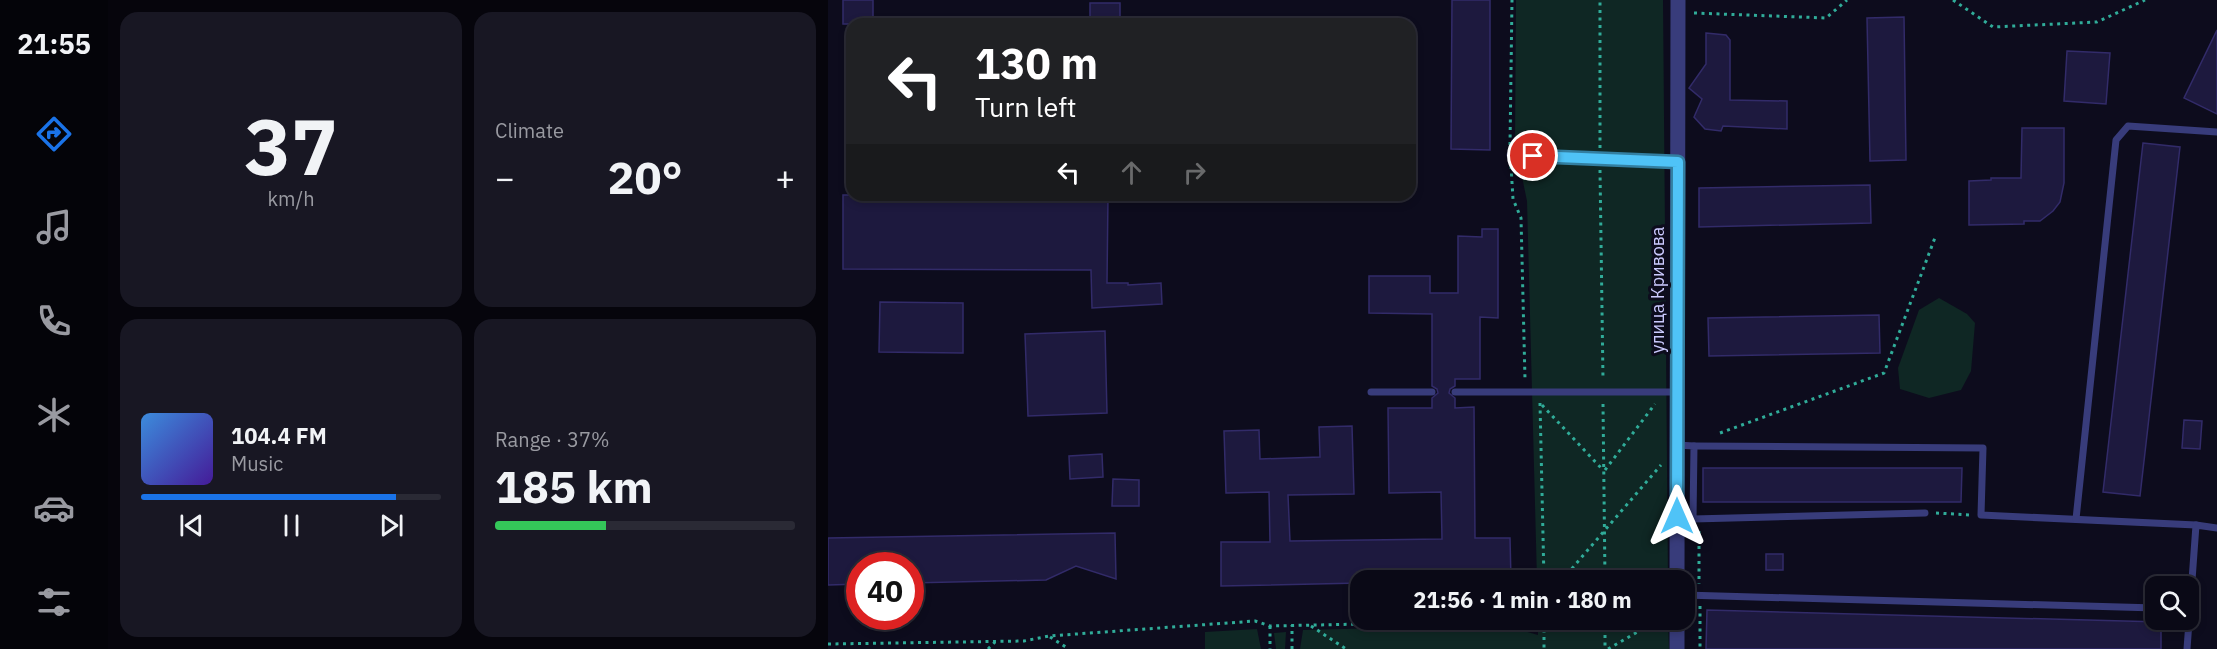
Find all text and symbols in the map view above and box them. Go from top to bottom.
text: 21:55 [17,26,91,61]
text: 130 m [975,36,1098,91]
icon: left [876,42,954,120]
text: Turn left [975,89,1076,124]
text: 37 [244,95,338,196]
icon: directions [33,113,75,155]
text: Climate [495,117,564,144]
pin [1507,130,1558,181]
icon: arrive [1516,139,1549,172]
text: 20° [607,148,683,206]
text: − [495,156,515,199]
text: + [775,156,795,199]
icon: left [1052,156,1085,189]
icon: ahead [1115,156,1148,189]
icon: right [1178,156,1211,189]
text: km/h [267,185,315,212]
icon: music [33,206,75,248]
street label: улица Кривова [1646,226,1669,353]
icon: phone [33,300,75,342]
icon: climate [33,394,75,436]
text: 104.4 FM [231,421,327,450]
text: Range · 37% [495,426,610,453]
text: Music [231,450,283,477]
text: 185 km [495,457,653,515]
position arrow [1645,484,1709,548]
icon: car [33,487,75,529]
icon: previous [175,509,208,542]
icon: pause [275,509,308,542]
icon: next [375,509,408,542]
speed limit sign: 40 [846,552,924,630]
map controls [2145,576,2199,630]
button: search [2145,576,2199,630]
icon: filters [33,581,75,623]
text: 21:56 · 1 min · 180 m [1413,585,1632,614]

